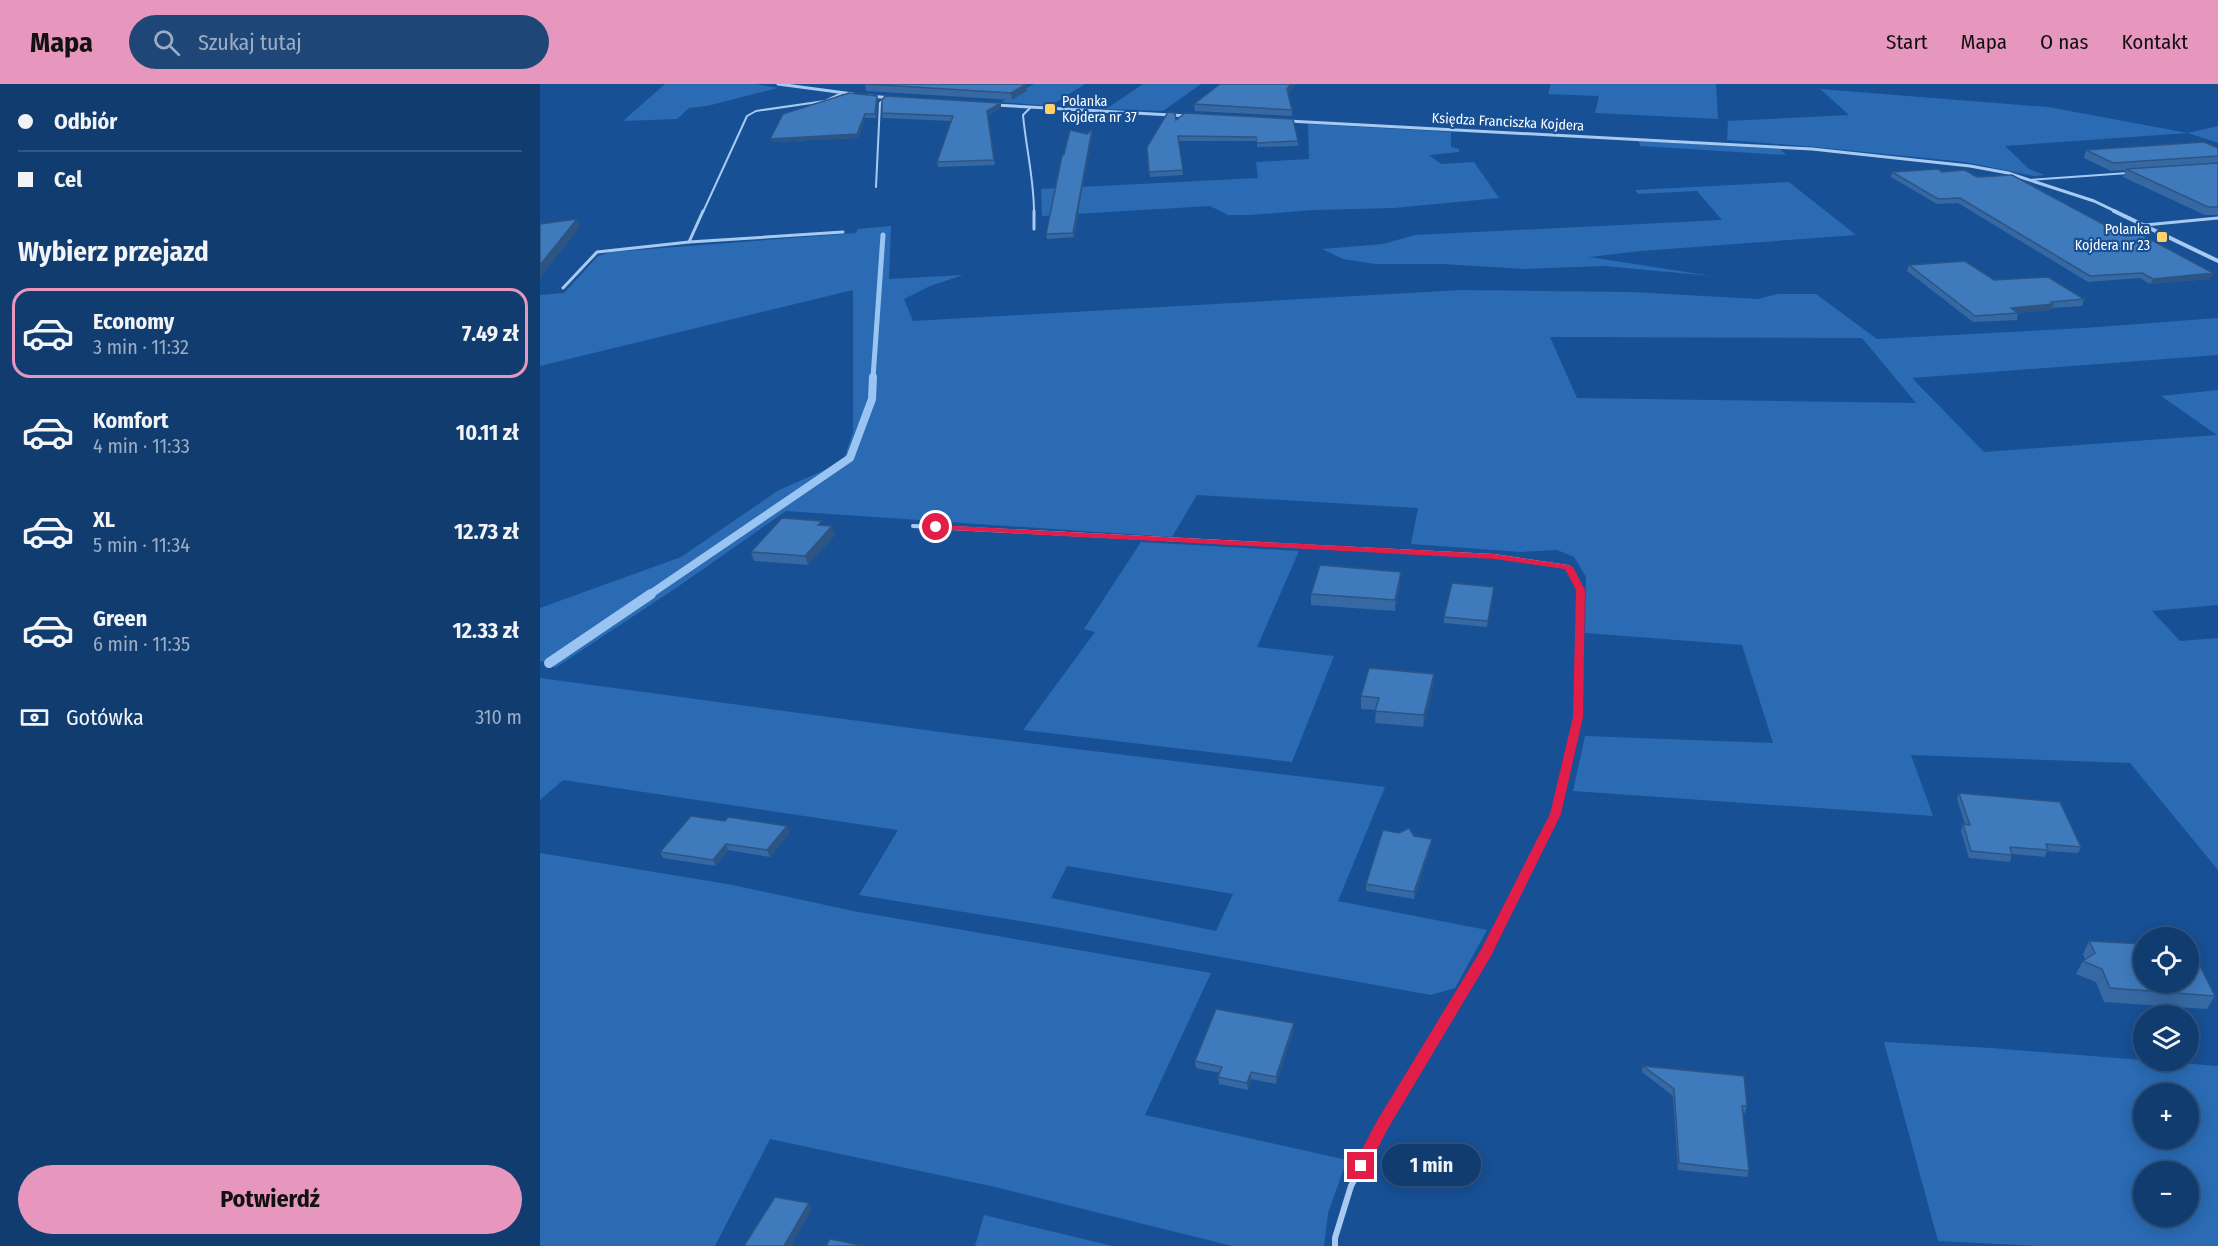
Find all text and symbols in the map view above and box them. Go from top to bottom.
search box [129,15,549,69]
text: Mapa [30,26,93,59]
icon: search [150,26,183,59]
text: Szukaj tutaj [198,29,302,56]
text: Start [1886,29,1928,55]
text: Mapa [1961,29,2007,55]
text: O nas [2040,29,2088,55]
text: Kontakt [2121,29,2188,55]
place label: Polanka Kojdera nr 37 [1062,93,1137,126]
marker: Polanka Kojdera nr 37 [1043,102,1057,116]
text: Odbiór [54,108,117,135]
street label: Księdza Franciszka Kojdera [1431,110,1585,134]
text: Cel [54,166,82,193]
place label: Polanka Kojdera nr 23 [2075,221,2150,254]
marker: Polanka Kojdera nr 23 [2155,230,2169,244]
text: Wybierz przejazd [18,236,209,268]
icon: car [21,306,75,360]
text: Economy [93,308,174,335]
text: 7.49 zł [462,320,519,347]
text: 3 min · 11:32 [93,335,189,359]
icon: car [21,405,75,459]
text: Komfort [93,407,168,434]
text: 10.11 zł [456,419,519,446]
text: 4 min · 11:33 [93,434,190,458]
icon: car [21,504,75,558]
text: XL [93,506,115,533]
route start [922,513,949,540]
text: 12.73 zł [454,518,519,545]
text: 5 min · 11:34 [93,533,190,557]
icon: car [21,603,75,657]
text: Green [93,605,147,632]
text: 12.33 zł [453,617,519,644]
text: 6 min · 11:35 [93,632,190,656]
icon: cash [18,701,51,734]
text: Gotówka [66,704,144,731]
text: 310 m [475,705,522,729]
map controls [2133,927,2199,1227]
button: locate [2133,927,2199,993]
button: layers [2133,1005,2199,1071]
button: + [2133,1083,2199,1149]
callout: 1 min [1382,1145,1481,1187]
route end [1347,1152,1374,1179]
text: 1 min [1410,1153,1453,1177]
button: − [2133,1161,2199,1227]
button: Potwierdź [18,1165,522,1234]

